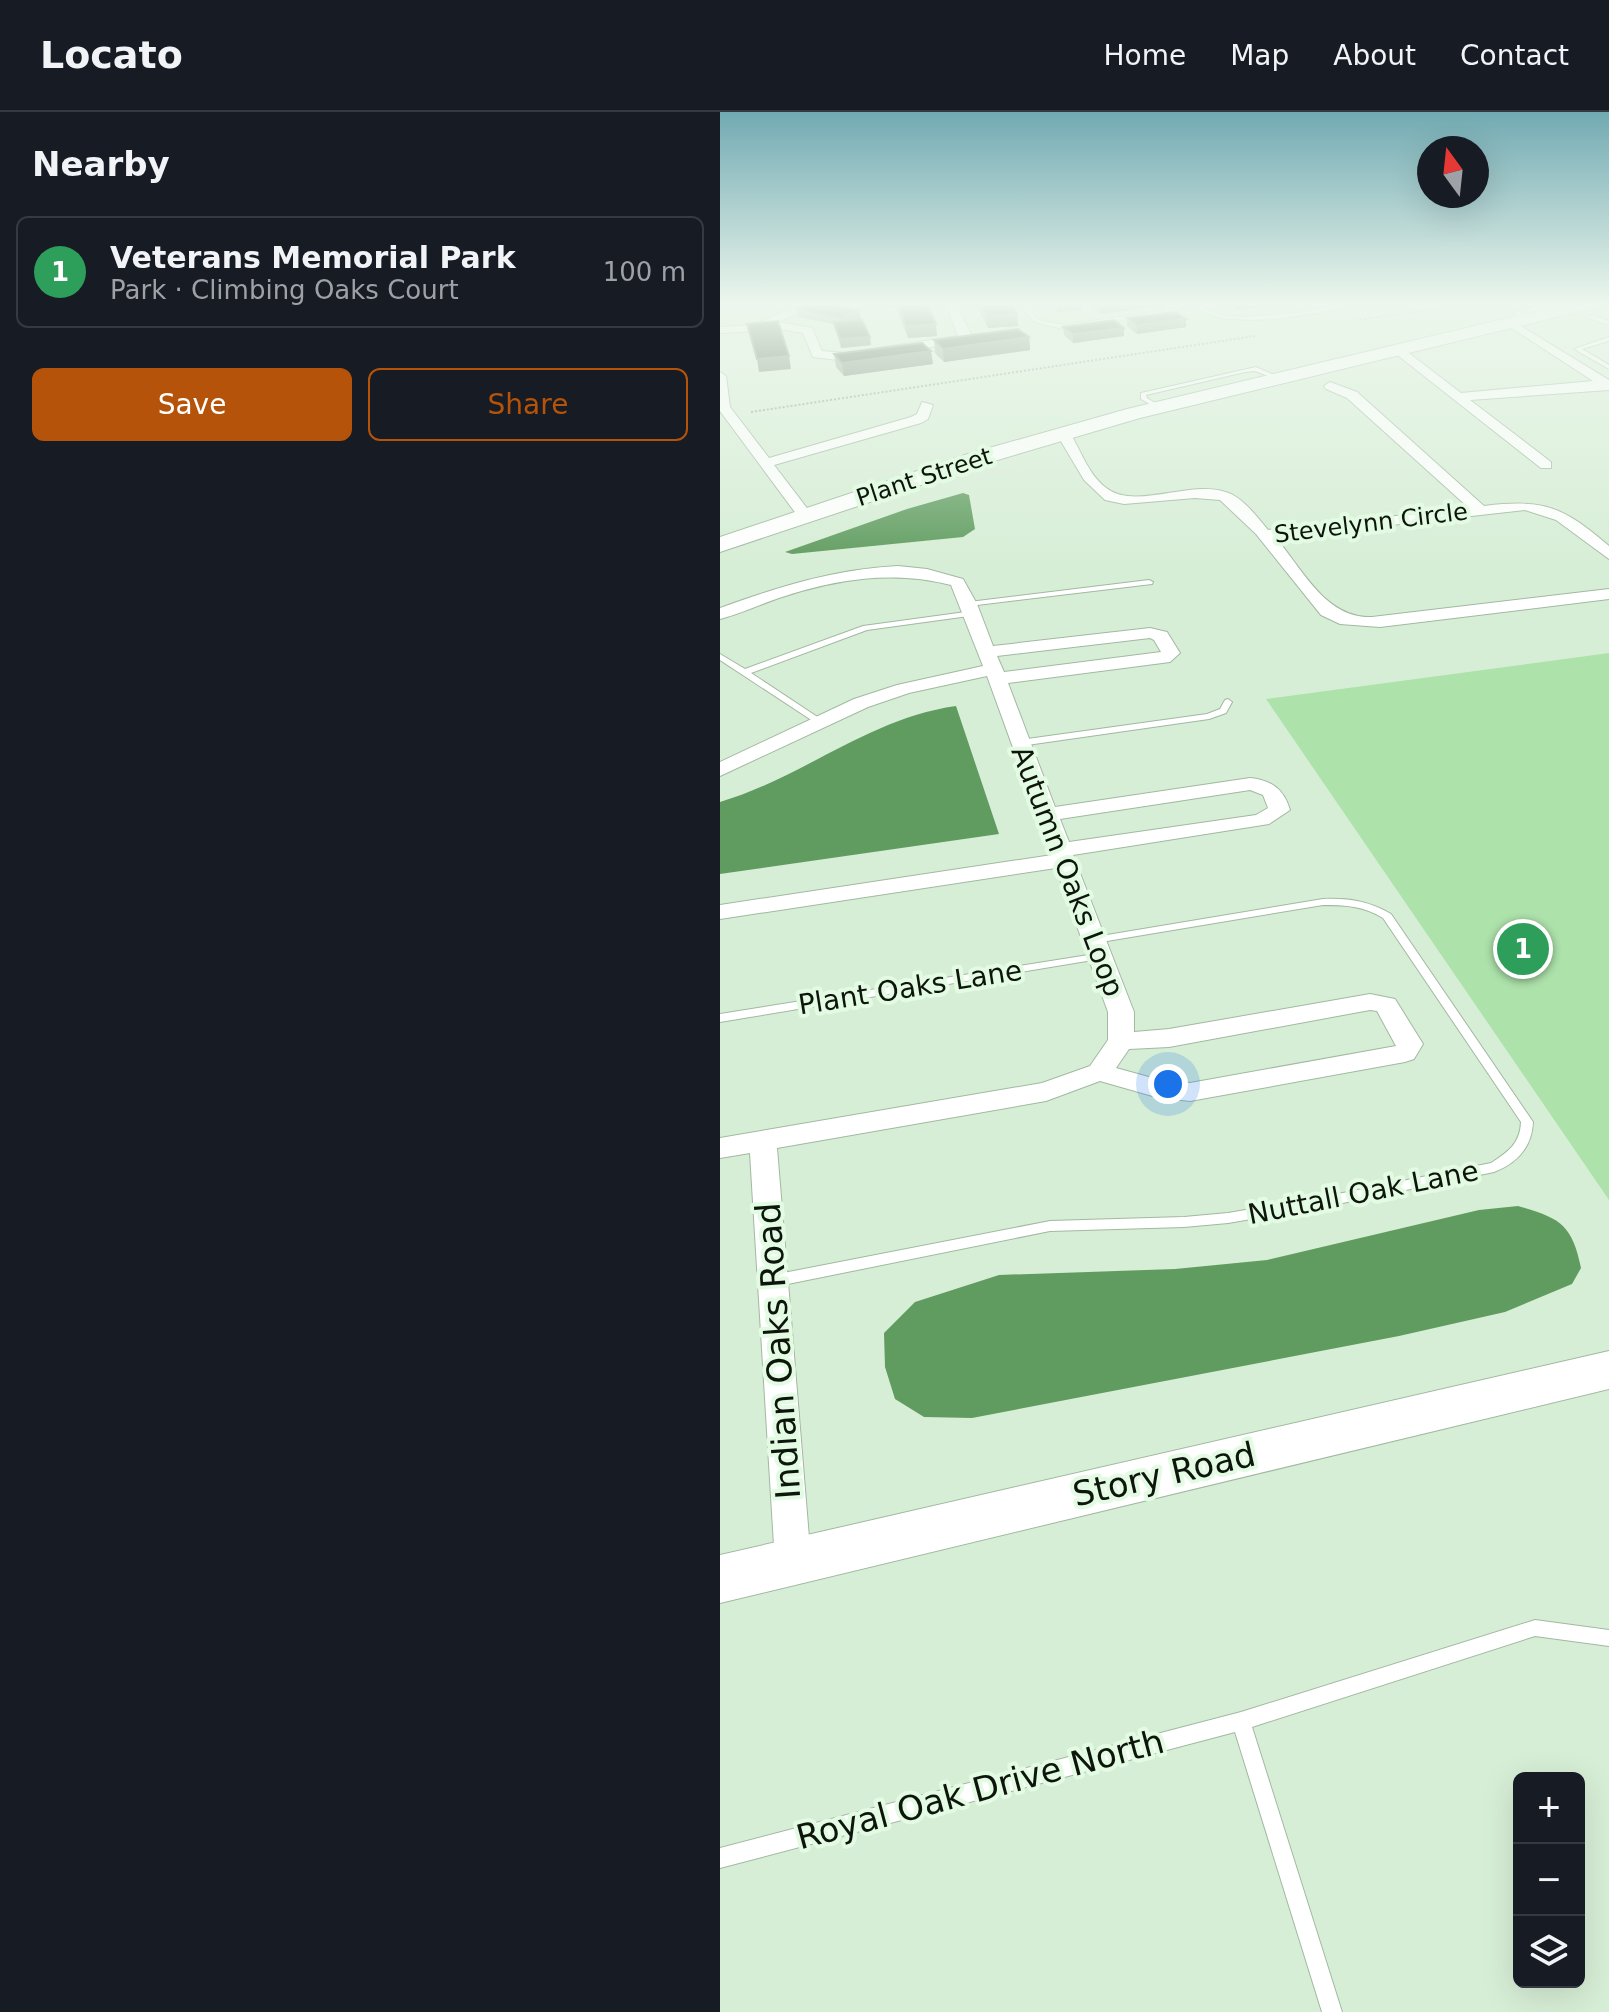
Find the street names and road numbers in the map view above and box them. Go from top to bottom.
street label: Plant Street [853,442,995,512]
street label: Stevelynn Circle [1273,497,1469,549]
street label: Autumn Oaks Loop [1005,741,1131,1001]
street label: Plant Oaks Lane [796,954,1024,1021]
street label: Nuttall Oak Lane [1245,1154,1481,1231]
street label: Indian Oaks Road [748,1202,808,1500]
street label: Story Road [1069,1434,1259,1514]
street label: Royal Oak Drive North [792,1721,1168,1857]

